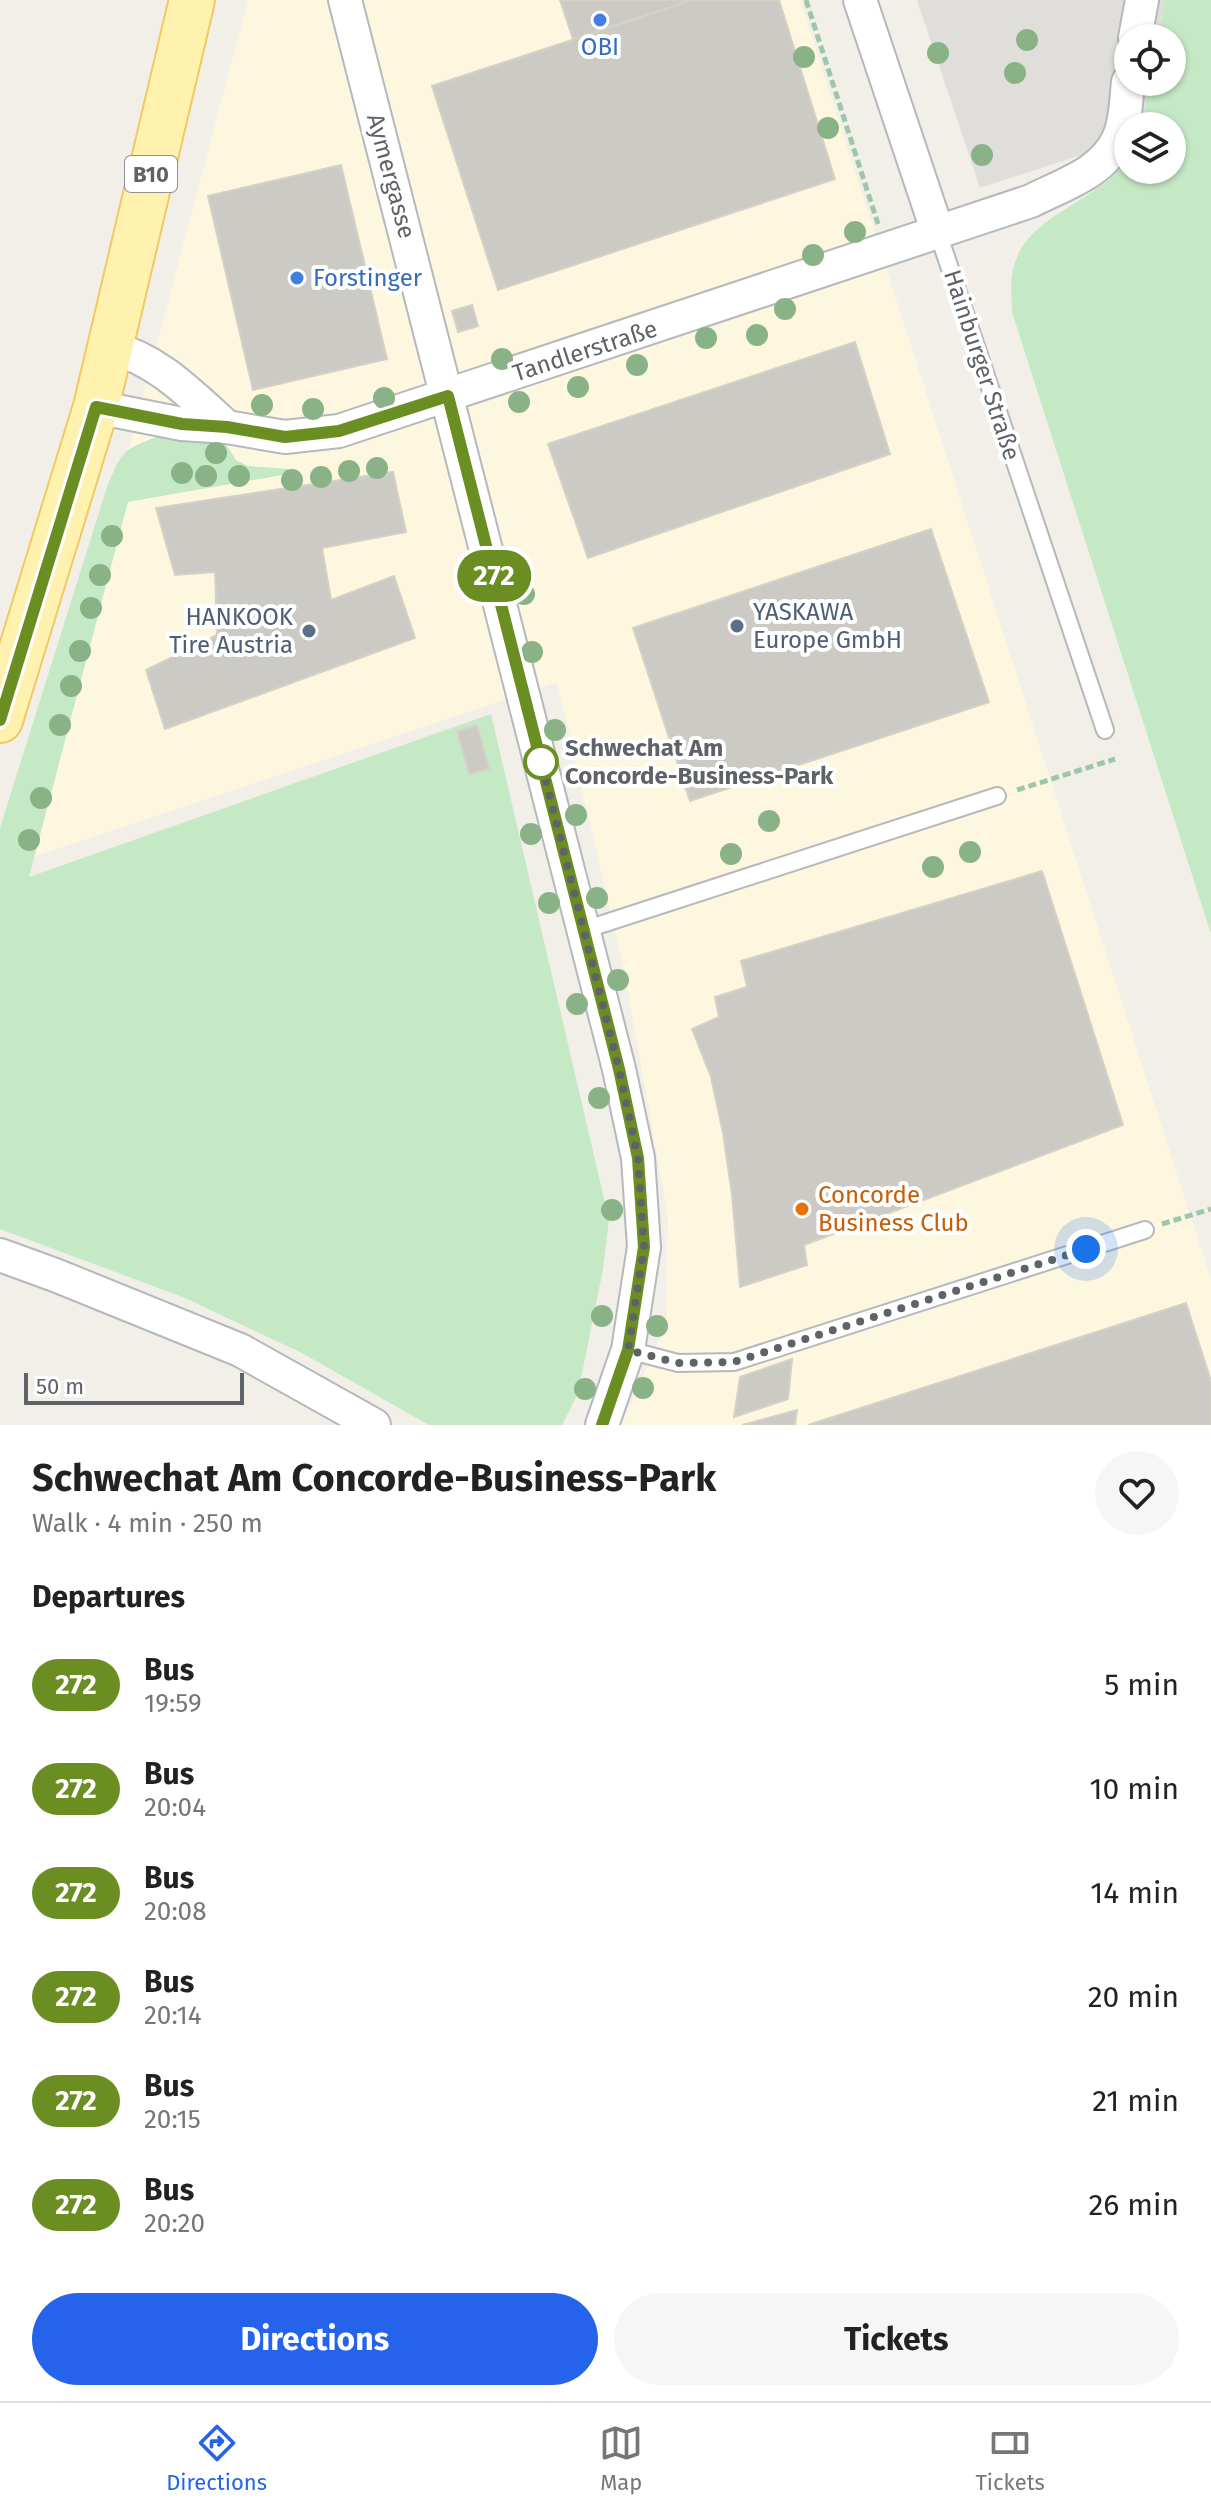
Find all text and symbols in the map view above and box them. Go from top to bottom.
marker: OBI [591,11,609,29]
map controls [1114,24,1186,184]
button: locate [1114,24,1186,96]
place label: OBI [581,33,619,61]
street label: Aymergasse [361,110,421,242]
button: layers [1114,112,1186,184]
road number: B10 [125,156,177,192]
place label: Forstinger [313,264,423,292]
street label: Hainburger Straße [938,266,1026,464]
marker: Forstinger [288,269,306,287]
street label: Tandlerstraße [509,314,661,388]
line badge: 272 [448,550,540,602]
text: 272 [473,559,515,592]
place label: YASKAWA Europe GmbH [753,598,902,654]
place label: HANKOOK Tire Austria [169,603,294,659]
marker: YASKAWA Europe GmbH [728,617,746,635]
marker: HANKOOK Tire Austria [300,622,318,640]
place label: Schwechat Am Concorde-Business-Park [565,734,834,790]
marker: Schwechat Am Concorde-Business-Park [524,745,558,779]
place label: Concorde Business Club [818,1181,969,1237]
marker: Concorde Business Club [793,1200,811,1218]
your location [1066,1229,1106,1269]
scale bar [24,1369,244,1405]
text: 50 m [36,1373,84,1400]
button: heart [1095,1451,1179,1535]
text: Schwechat Am Concorde-Business-Park [32,1455,716,1501]
text: Walk · 4 min · 250 m [32,1508,263,1539]
text: Departures [32,1579,185,1615]
text: Bus [144,1652,194,1688]
text: 5 min [1104,1667,1179,1703]
text: 272 [55,1668,97,1701]
text: 19:59 [144,1688,202,1719]
text: Bus [144,1756,194,1792]
text: 10 min [1090,1771,1179,1807]
text: 272 [55,1772,97,1805]
text: 20:04 [144,1792,206,1823]
text: Bus [144,1860,194,1896]
text: 14 min [1090,1875,1179,1911]
text: 272 [55,1876,97,1909]
text: 20:08 [144,1896,206,1927]
text: Bus [144,1964,194,2000]
text: 20 min [1088,1979,1179,2015]
text: 272 [55,1980,97,2013]
text: 20:14 [144,2000,202,2031]
text: Bus [144,2068,194,2104]
text: 21 min [1092,2083,1179,2119]
text: 272 [55,2084,97,2117]
text: 20:15 [144,2104,201,2135]
text: Bus [144,2172,194,2208]
text: 26 min [1088,2187,1179,2223]
text: 272 [55,2188,97,2221]
text: 20:20 [144,2208,205,2239]
button: Directions [32,2293,598,2385]
button: Tickets [614,2293,1179,2385]
tab: Directions [166,2421,267,2496]
tab: Map [599,2421,643,2496]
tab: Tickets [976,2421,1045,2496]

